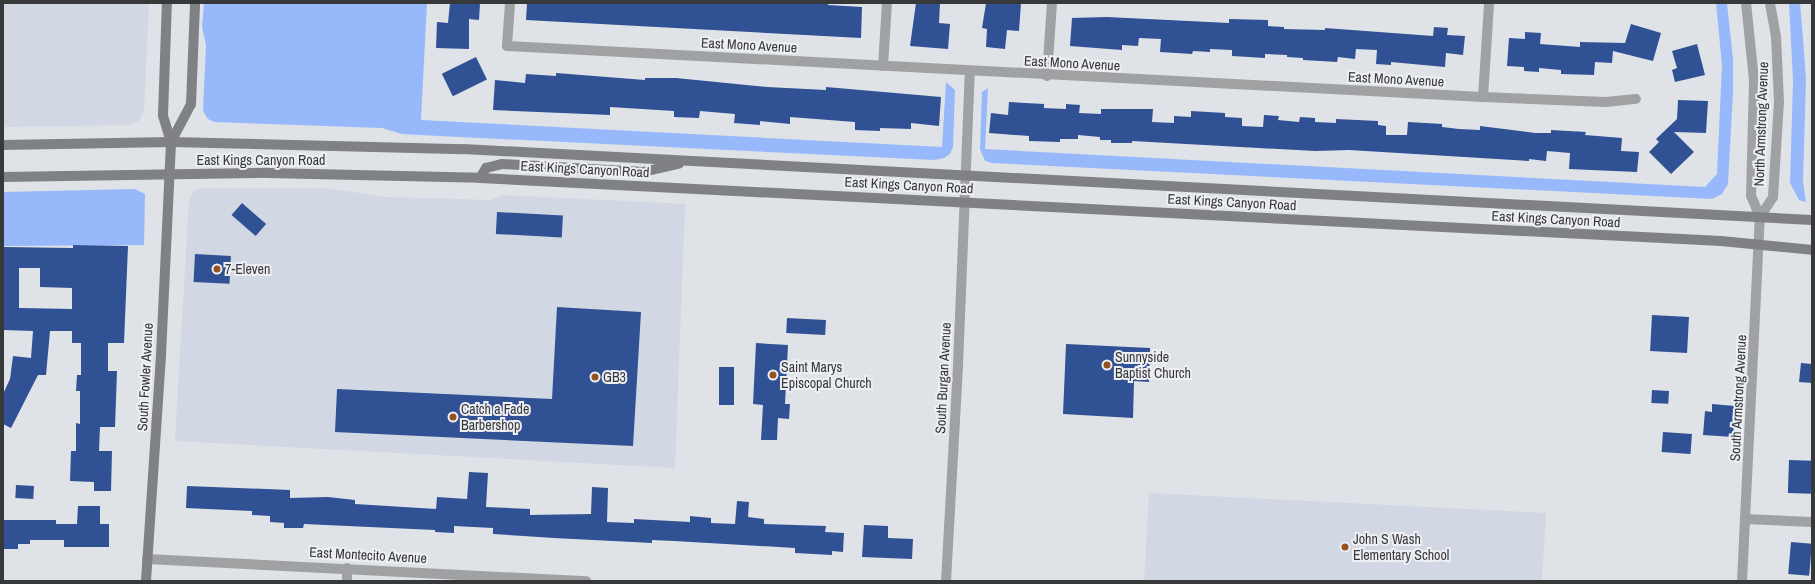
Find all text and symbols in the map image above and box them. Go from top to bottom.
street label: East Mono Avenue [700,34,798,56]
street label: East Mono Avenue [1023,52,1121,74]
street label: North Armstrong Avenue [1750,61,1772,187]
street label: East Mono Avenue [1347,68,1445,90]
street label: East Kings Canyon Road [197,152,325,168]
street label: East Kings Canyon Road [520,157,650,181]
street label: East Kings Canyon Road [844,173,974,197]
street label: East Kings Canyon Road [1167,190,1297,214]
street label: East Kings Canyon Road [1491,207,1621,231]
place label: 7-Eleven [225,261,270,277]
marker: 7-Eleven [212,264,222,274]
street label: South Fowler Avenue [134,322,156,432]
street label: South Burgan Avenue [932,322,954,434]
street label: South Armstrong Avenue [1726,334,1750,462]
place label: Sunnyside Baptist Church [1115,349,1191,382]
place label: Saint Marys Episcopal Church [781,359,872,392]
marker: Sunnyside Baptist Church [1102,360,1112,370]
place label: GB3 [603,369,626,385]
marker: Saint Marys Episcopal Church [768,370,778,380]
marker: GB3 [590,372,600,382]
place label: Catch a Fade Barbershop [461,401,529,434]
marker: Catch a Fade Barbershop [448,412,458,422]
place label: John S Wash Elementary School [1353,531,1449,564]
marker: John S Wash Elementary School [1340,542,1350,552]
street label: East Montecito Avenue [308,544,428,566]

